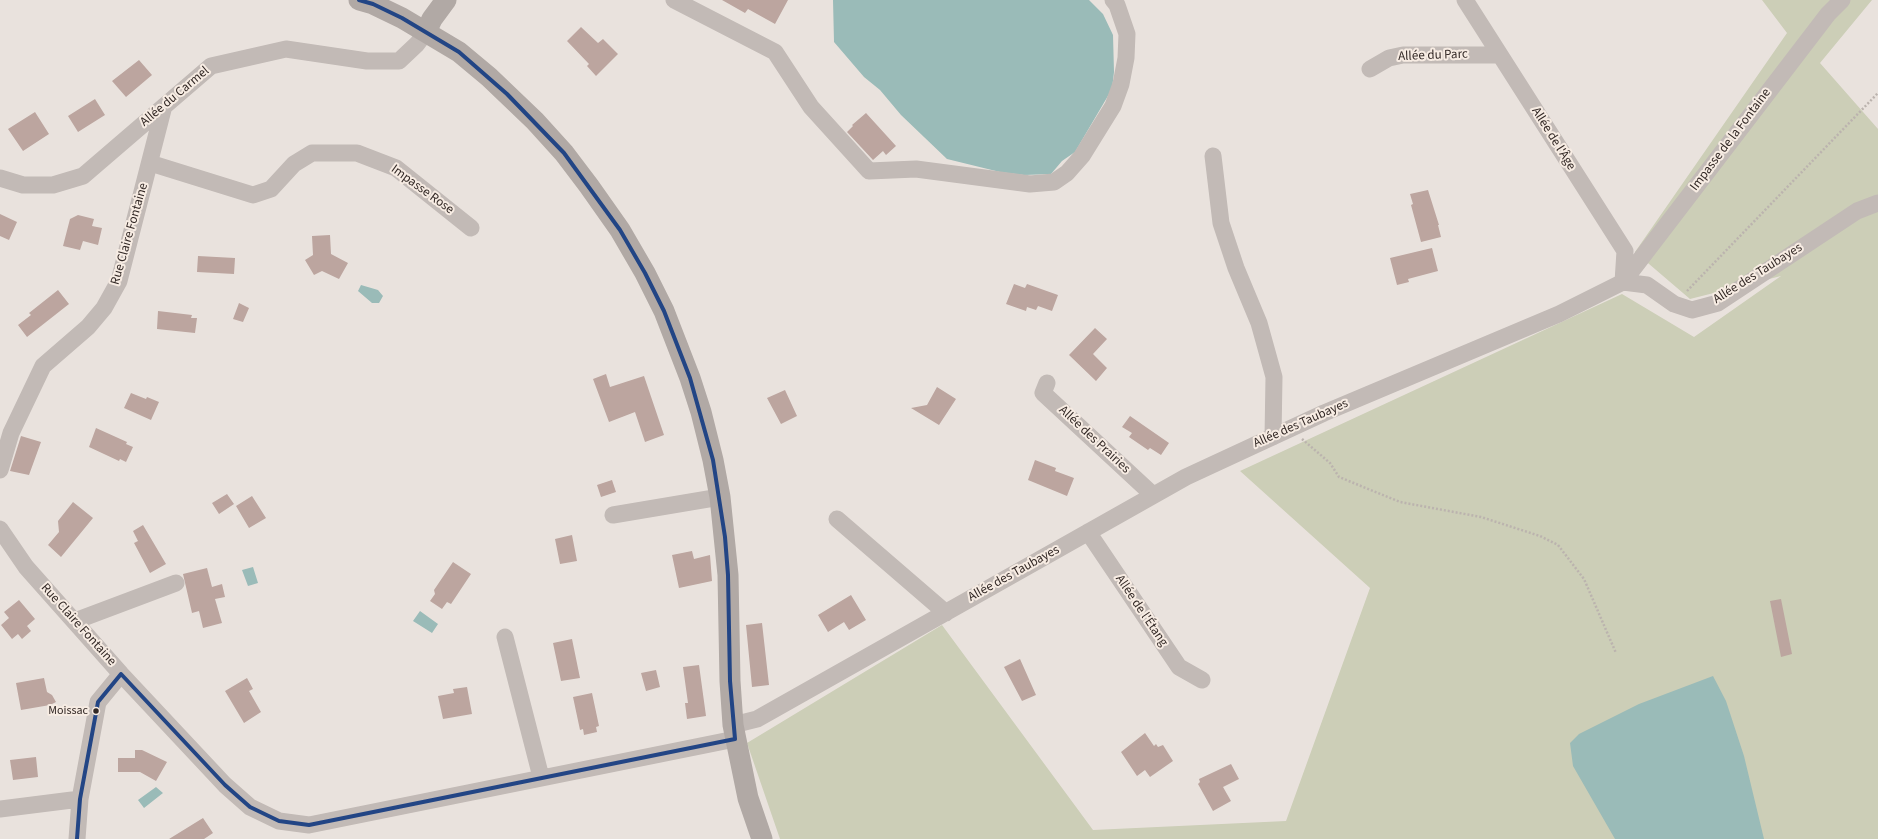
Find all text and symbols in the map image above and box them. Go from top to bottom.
street label: Allée du Parc [1398,47,1468,65]
street label: Allée du Carmel [137,64,213,130]
street label: Impasse de la Fontaine [1687,86,1775,194]
street label: Allée de l'Âge [1528,105,1578,173]
street label: Impasse Rose [388,162,456,218]
street label: Rue Claire Fontaine [108,181,152,287]
street label: Allée des Taubayes [1711,240,1805,308]
street label: Allée des Taubayes [1251,396,1351,452]
street label: Allée des Prairies [1055,403,1133,477]
street label: Allée des Taubayes [966,542,1062,606]
street label: Allée de l'Étang [1111,572,1171,650]
street label: Rue Claire Fontaine [37,581,119,669]
place label: Moissac [48,704,88,718]
marker: Moissac [91,706,101,716]

